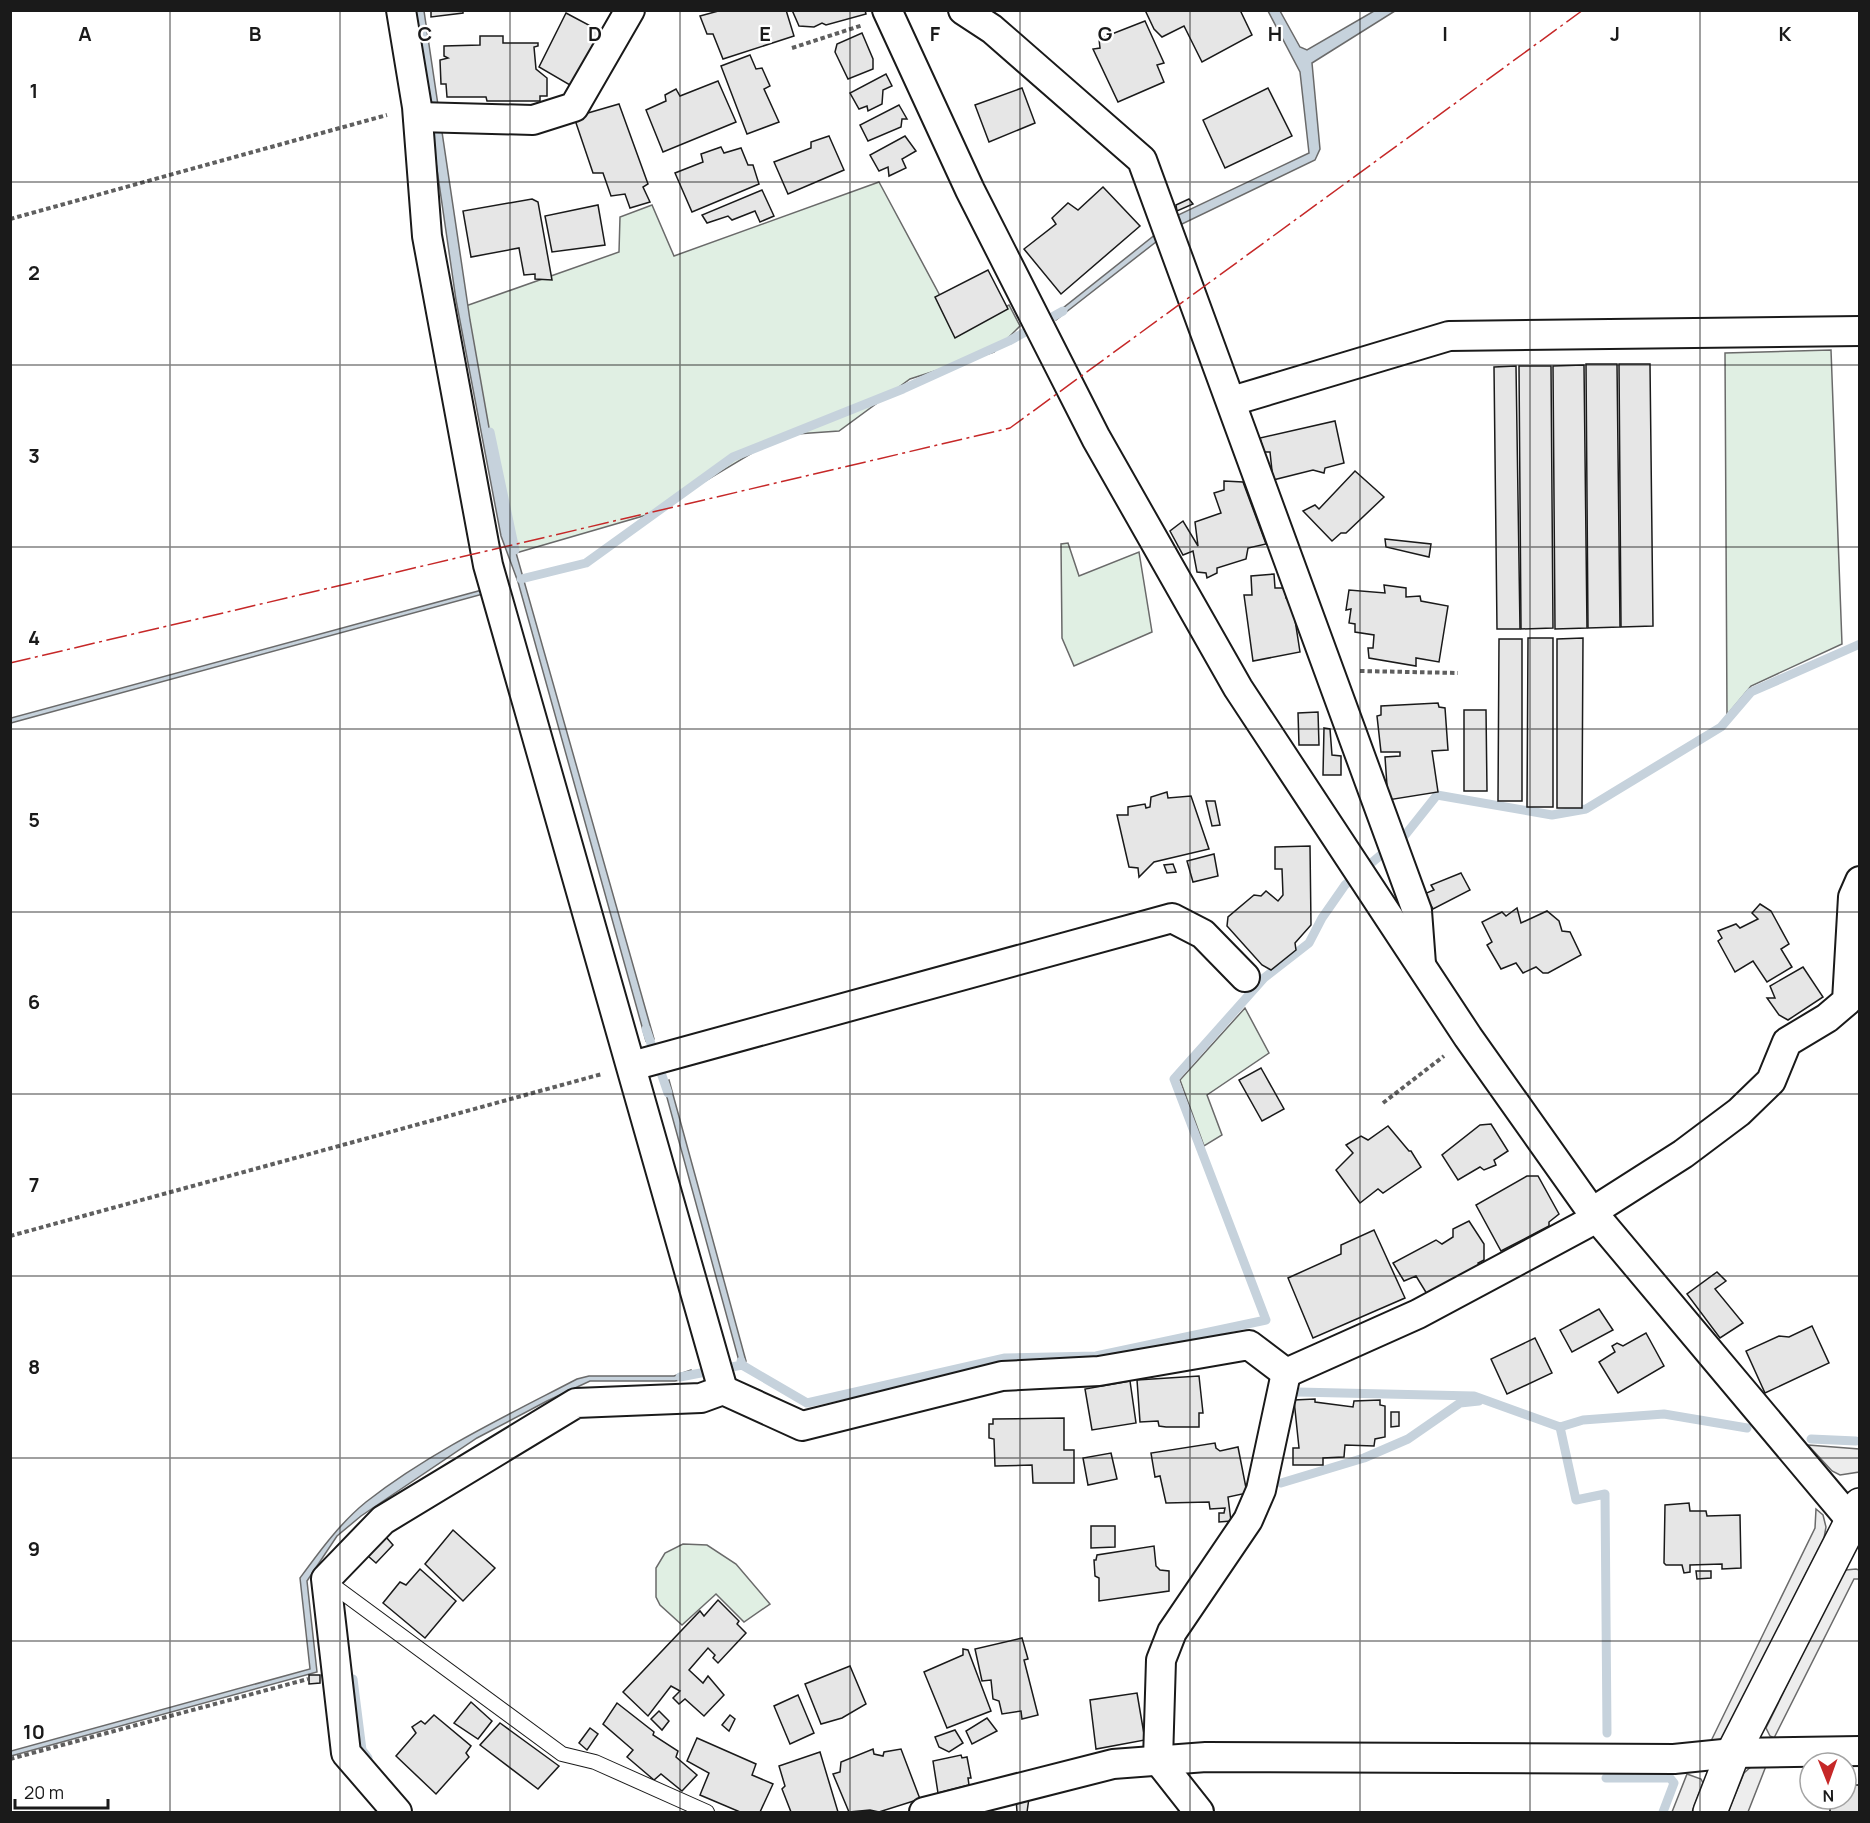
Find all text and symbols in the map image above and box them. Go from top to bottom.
text: A [78,20,92,47]
text: B [249,20,262,47]
text: C [418,20,432,47]
text: D [588,20,602,47]
text: E [759,20,771,47]
text: F [930,20,941,47]
text: G [1098,20,1113,47]
text: H [1268,20,1282,47]
text: I [1442,20,1448,47]
text: J [1610,20,1620,47]
text: K [1779,20,1792,47]
text: 1 [30,77,38,104]
text: 2 [28,259,40,286]
text: 3 [28,442,40,469]
text: 4 [28,624,40,651]
text: 5 [28,806,40,833]
text: 6 [28,988,40,1015]
text: 7 [29,1171,39,1198]
text: 8 [28,1353,40,1380]
text: 9 [28,1535,40,1562]
text: 10 [23,1718,45,1745]
north arrow [1798,1751,1858,1811]
scale bar [15,1772,108,1810]
text: 20 m [24,1780,64,1804]
text: N [1822,1785,1834,1807]

